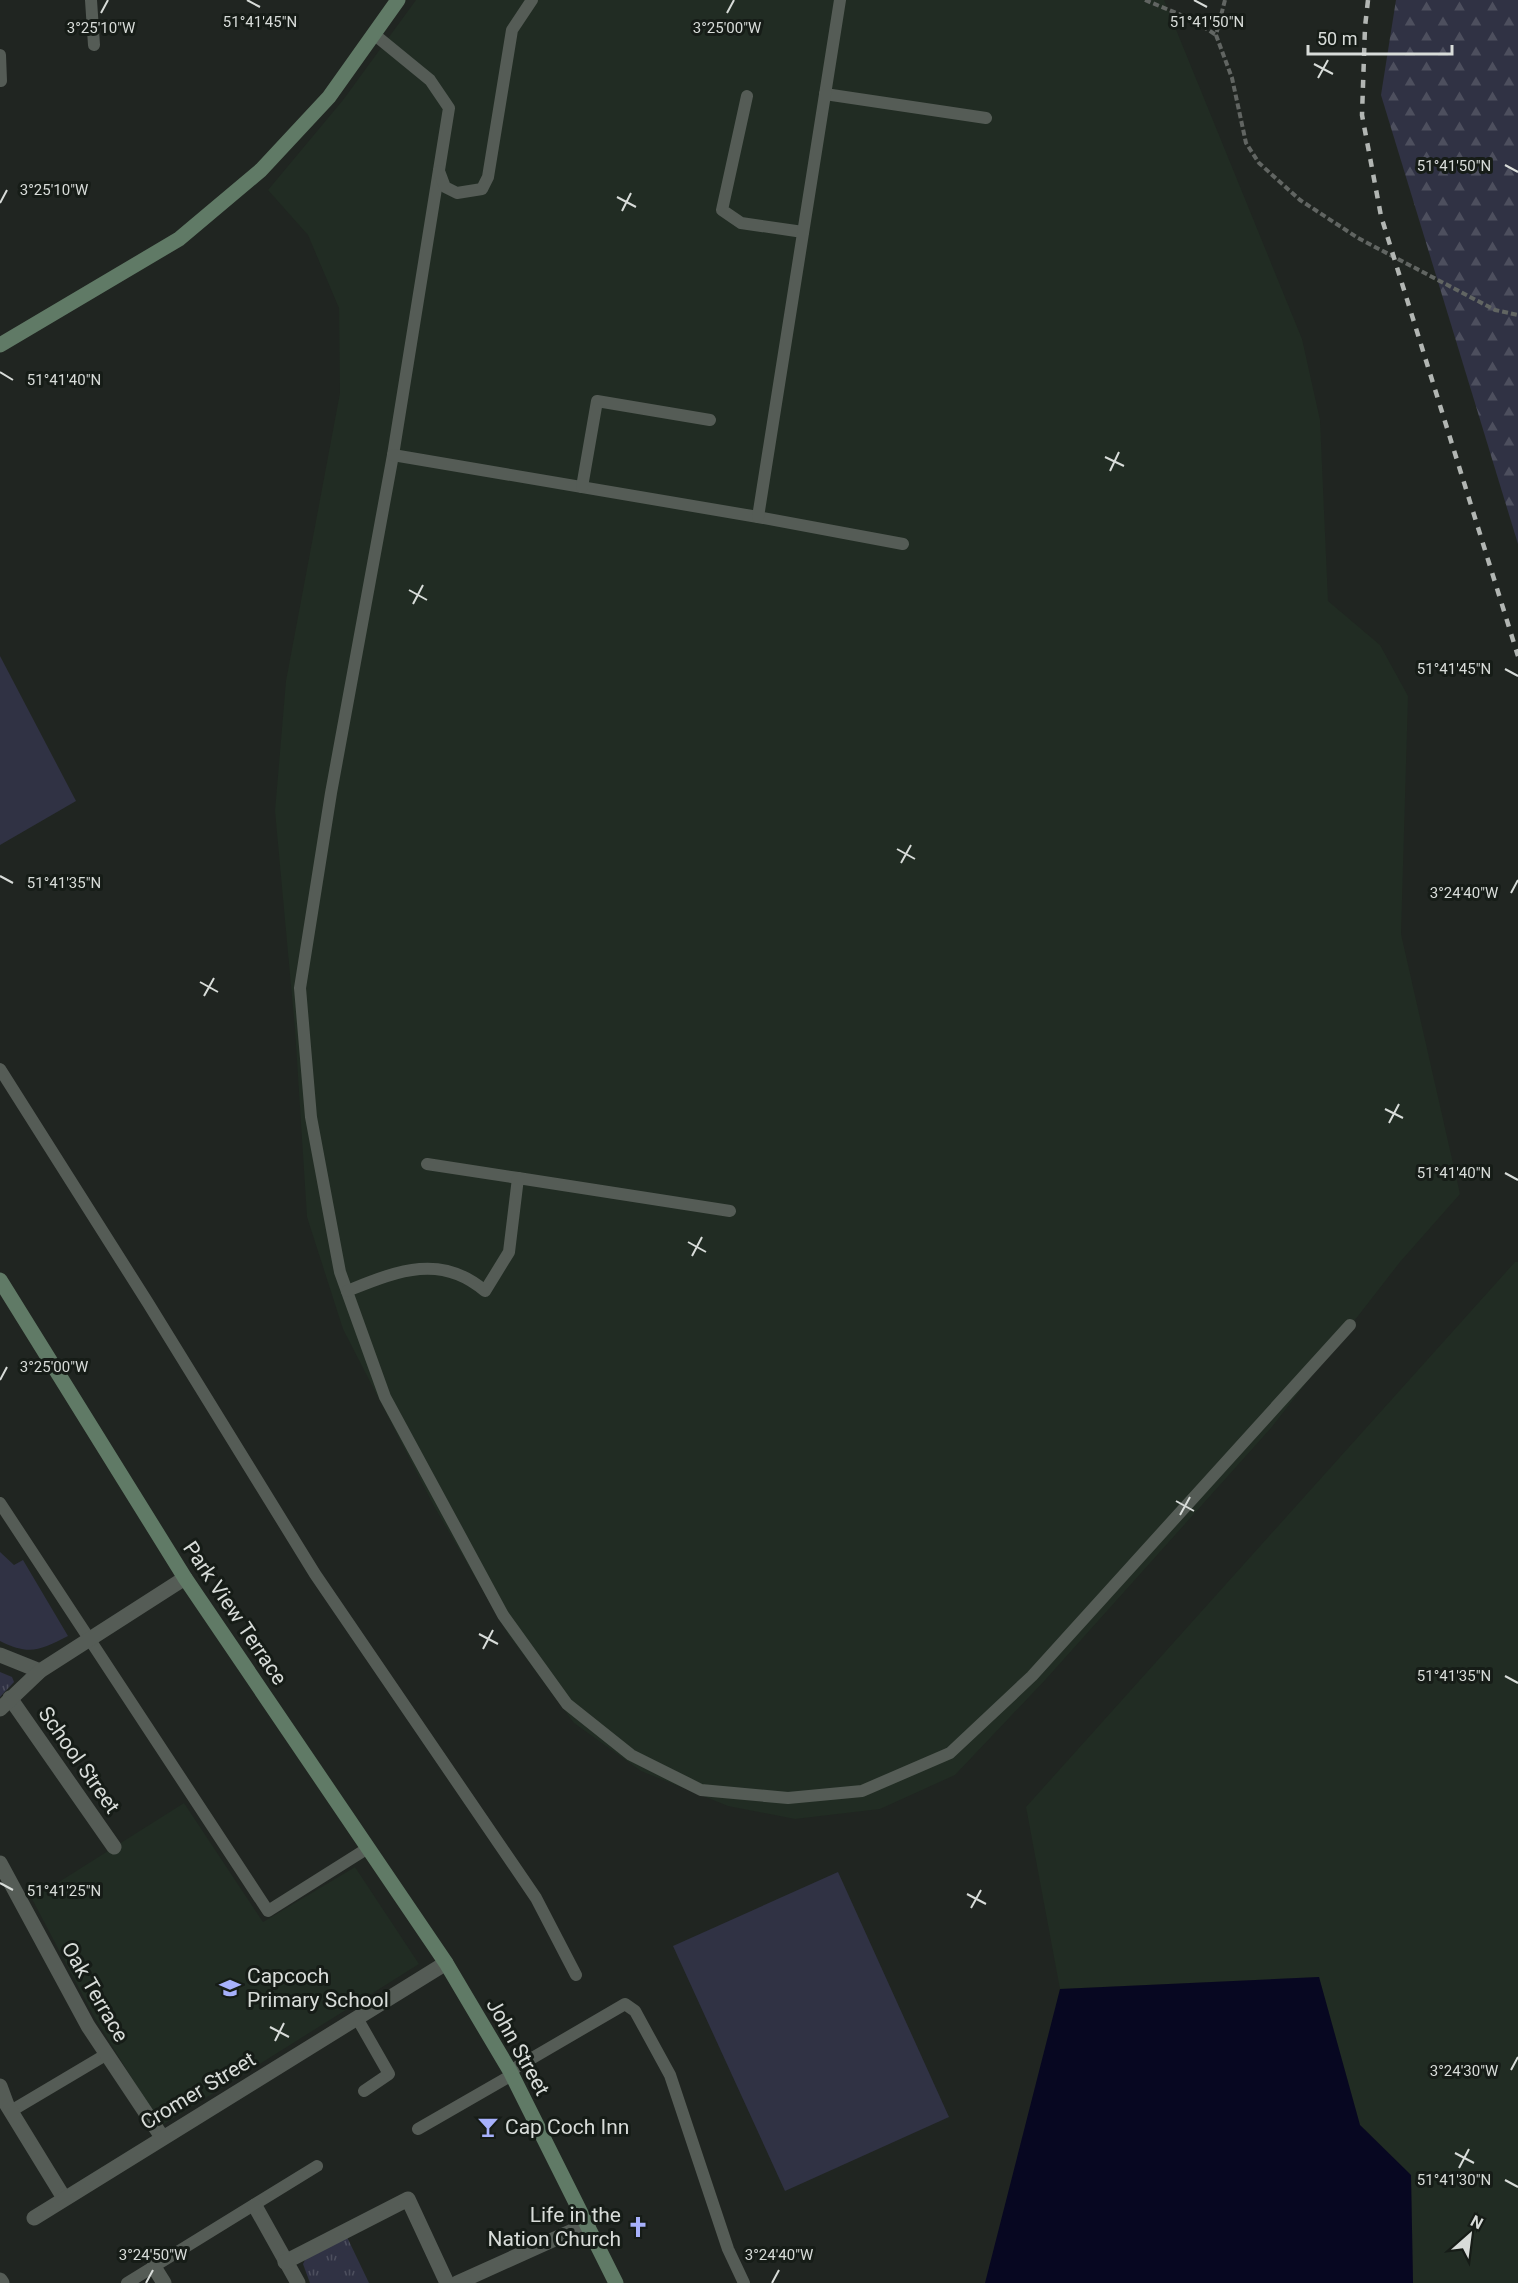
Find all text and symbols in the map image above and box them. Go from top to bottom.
text: 51°41'45"N [223,13,297,31]
text: 51°41'50"N [1170,13,1244,31]
scale bar [1308,18,1452,56]
text: 3°25'10"W [67,19,135,37]
text: 3°25'00"W [693,19,761,37]
text: 50 m [1317,28,1357,49]
text: 51°41'50"N [1417,157,1491,175]
text: 3°25'10"W [20,181,88,199]
text: 51°41'40"N [27,371,101,389]
text: 51°41'45"N [1417,660,1491,678]
text: 51°41'35"N [27,874,101,892]
text: 3°24'40"W [1430,884,1498,902]
text: 51°41'40"N [1417,1164,1491,1182]
text: 3°25'00"W [20,1358,88,1376]
street label: Park View Terrace [178,1537,292,1689]
text: 51°41'35"N [1417,1667,1491,1685]
street label: School Street [33,1702,125,1818]
text: 51°41'25"N [27,1882,101,1900]
street label: Oak Terrace [57,1938,133,2046]
place label: Capcoch Primary School [247,1964,389,2012]
school or university icon: Capcoch Primary School [218,1976,242,2000]
street label: John Street [481,1994,555,2100]
street label: Cromer Street [136,2047,260,2135]
text: 3°24'30"W [1430,2062,1498,2080]
bar icon: Cap Coch Inn [476,2115,500,2139]
place label: Cap Coch Inn [505,2115,629,2139]
text: 51°41'30"N [1417,2171,1491,2189]
place label: Life in the Nation Church [488,2203,621,2251]
north arrow [1440,2205,1500,2265]
text: N [1467,2211,1486,2233]
church icon: Life in the Nation Church [626,2215,650,2239]
text: 3°24'50"W [119,2246,187,2264]
text: 3°24'40"W [745,2246,813,2264]

